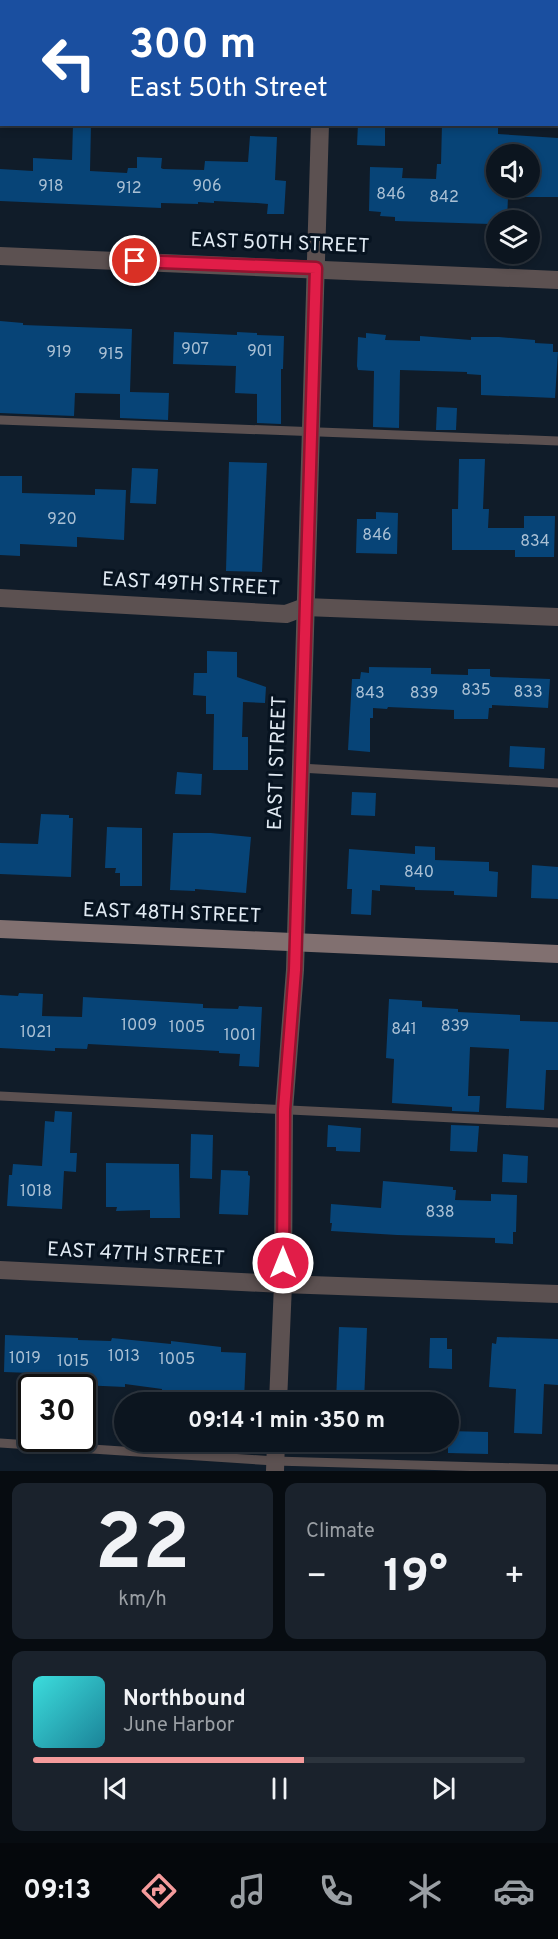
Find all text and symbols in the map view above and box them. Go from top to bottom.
text: 300 m [129,20,256,73]
icon: left [30,24,108,102]
text: East 50th Street [129,72,328,106]
map controls [486,144,540,264]
button: sound [486,144,540,198]
house number: 918 [38,177,64,197]
house number: 906 [192,177,222,197]
house number: 912 [116,179,142,199]
house number: 846 [376,185,406,205]
house number: 842 [429,188,459,208]
button: layers [486,210,540,264]
street label: EAST 50TH STREET [190,228,370,260]
pin [109,235,160,286]
icon: arrive [118,244,151,277]
house number: 907 [181,340,209,360]
house number: 901 [247,342,273,362]
house number: 919 [46,343,72,363]
house number: 915 [98,345,124,365]
house number: 920 [47,510,77,530]
house number: 846 [362,526,392,546]
house number: 834 [520,532,550,552]
street label: EAST 49TH STREET [101,567,281,603]
house number: 835 [461,681,491,701]
house number: 833 [513,683,543,703]
house number: 843 [355,684,385,704]
house number: 839 [410,684,438,704]
street label: EAST I STREET [263,695,293,831]
house number: 840 [404,863,434,883]
street label: EAST 48TH STREET [82,898,262,930]
house number: 1009 [121,1016,157,1036]
house number: 839 [441,1017,469,1037]
house number: 1005 [169,1018,205,1038]
house number: 841 [391,1020,417,1040]
house number: 1021 [20,1023,52,1043]
house number: 1001 [224,1026,256,1046]
house number: 1018 [20,1182,52,1202]
house number: 838 [425,1203,455,1223]
position arrow [251,1231,315,1295]
street label: EAST 47TH STREET [46,1237,226,1273]
house number: 1013 [108,1347,140,1367]
house number: 1019 [9,1349,41,1369]
house number: 1005 [159,1350,195,1370]
house number: 1015 [57,1352,89,1372]
speed limit sign: 30 [18,1374,96,1452]
text: 09:14 · 1 min · 350 m [188,1408,385,1435]
text: 22 [95,1498,190,1597]
text: Climate [306,1519,375,1545]
text: 19° [383,1550,448,1607]
text: − [306,1557,327,1599]
text: + [504,1557,525,1599]
text: km/h [118,1587,167,1613]
text: Northbound [123,1686,246,1713]
text: June Harbor [123,1713,235,1739]
icon: previous [99,1772,132,1805]
icon: pause [263,1772,296,1805]
icon: next [427,1772,460,1805]
icon: directions [138,1870,180,1912]
icon: music [227,1870,269,1912]
icon: phone [315,1870,357,1912]
icon: climate [404,1870,446,1912]
icon: car [493,1870,535,1912]
text: 09:13 [23,1874,91,1908]

